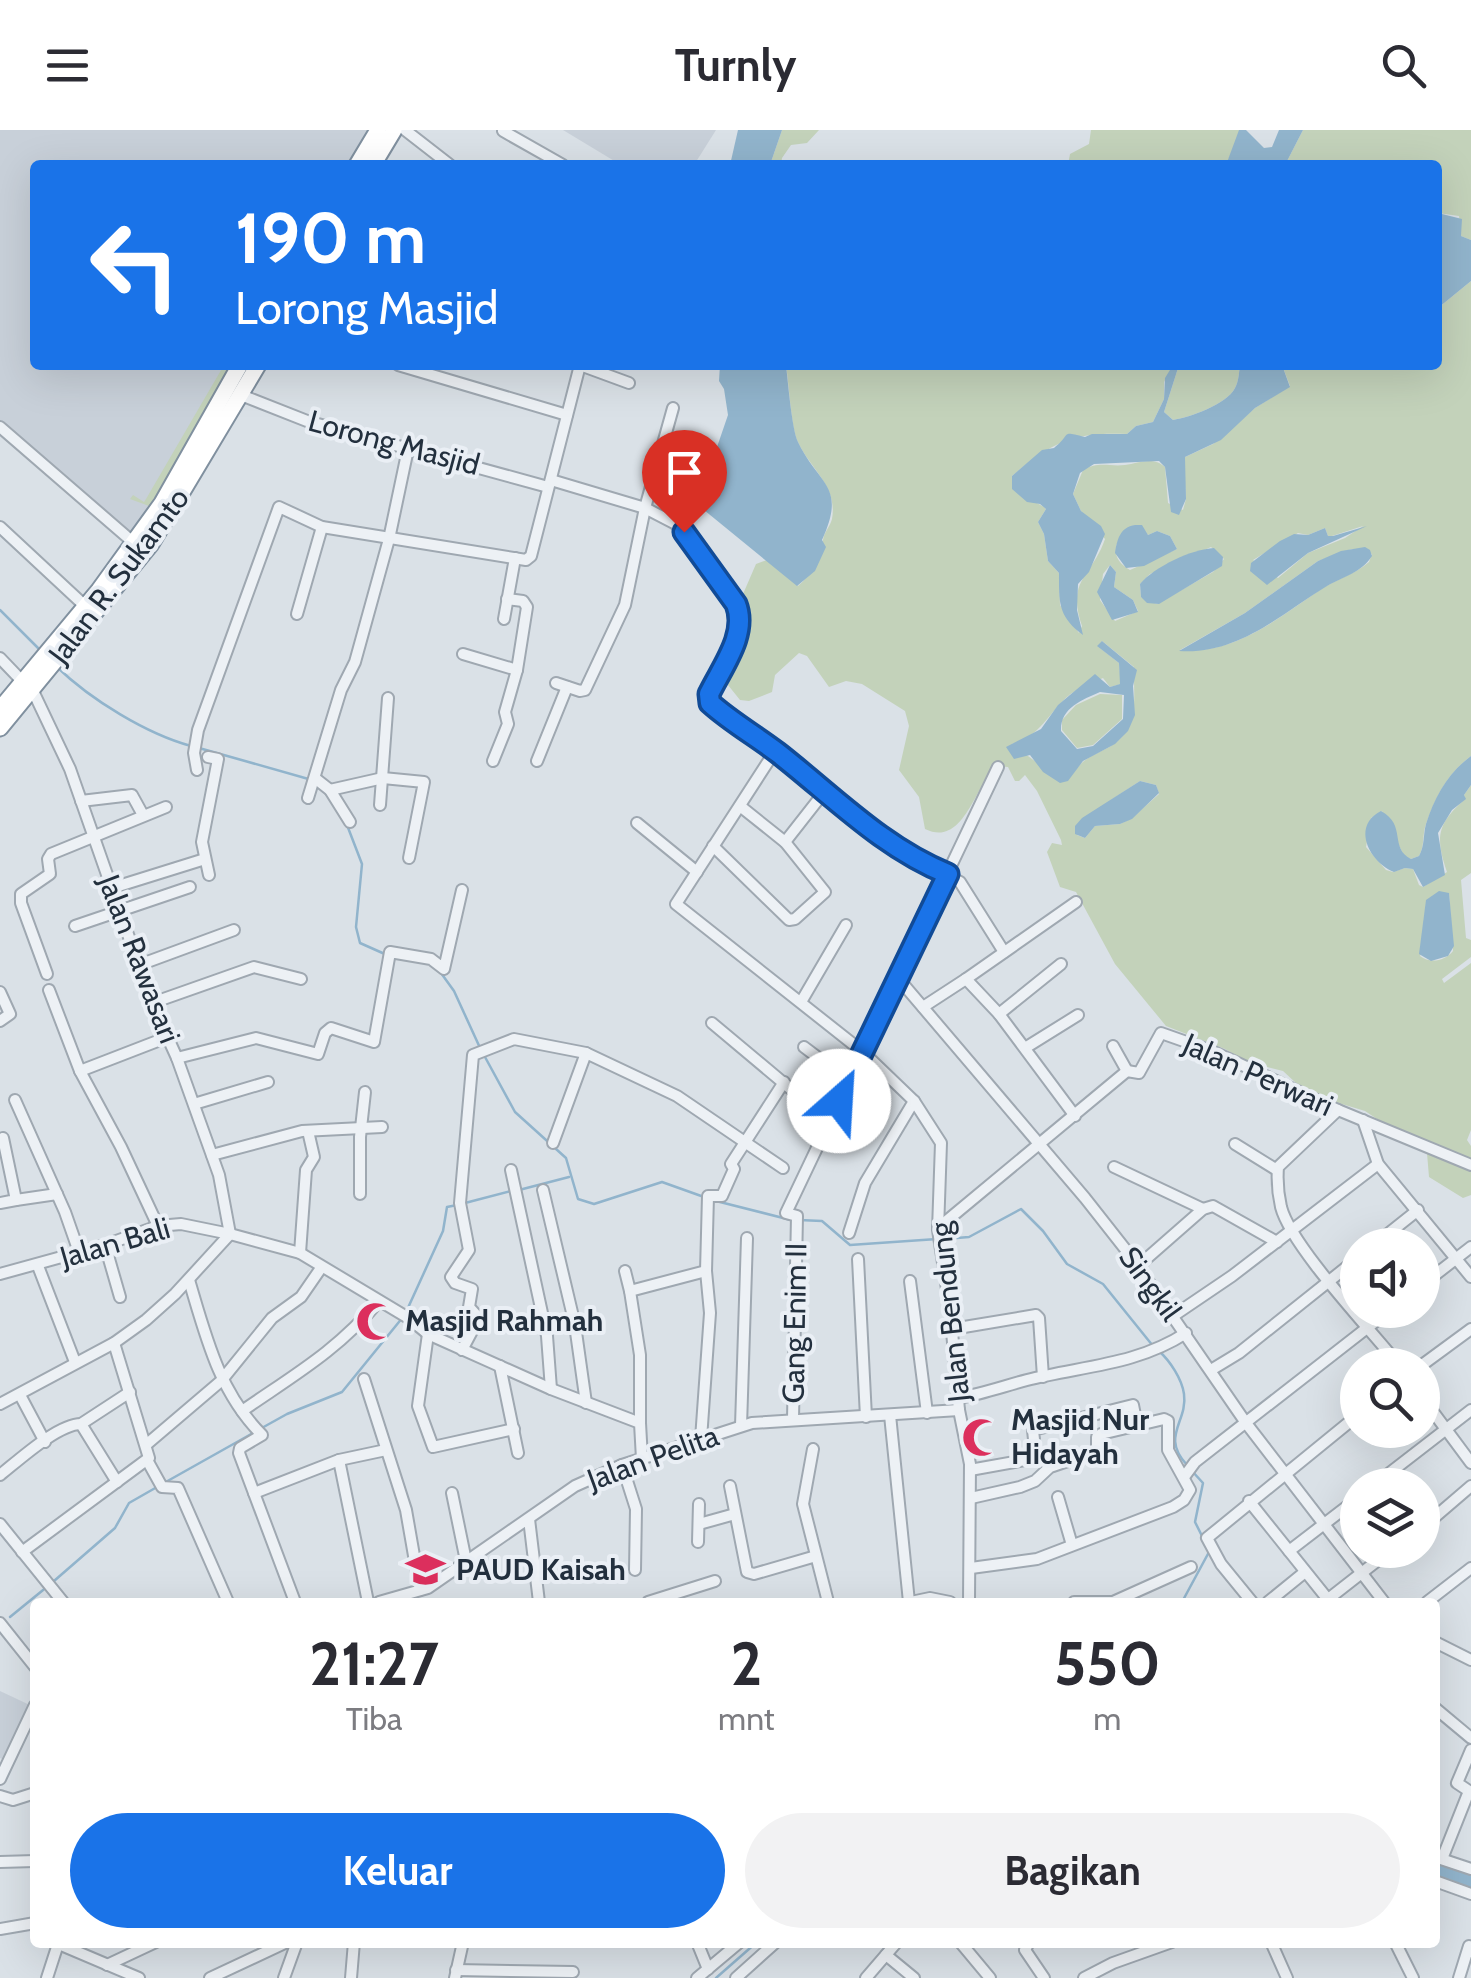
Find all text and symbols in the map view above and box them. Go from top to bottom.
icon: menu [40,38,95,93]
text: Turnly [675,38,796,92]
icon: search [1376,38,1431,93]
text: 190 m [235,195,426,281]
icon: left [70,200,200,330]
text: Lorong Masjid [235,281,498,335]
street label: Lorong Masjid [305,402,484,483]
pin [642,430,727,533]
icon: arrive [657,445,712,500]
street label: Jalan R. Sukamto [40,480,197,672]
street label: Jalan Rawasari [90,868,189,1048]
street label: Jalan Perwari [1177,1025,1339,1124]
position arrow [787,1049,891,1153]
street label: Jalan Bali [55,1209,174,1276]
street label: Jalan Bendung [922,1219,977,1405]
map controls [1340,1228,1440,1568]
button: sound [1340,1228,1440,1328]
street label: Singkil [1111,1240,1190,1328]
street label: Gang Enim II [775,1242,814,1404]
mosque icon: Masjid Rahmah [354,1300,396,1342]
place label: Masjid Rahmah [405,1302,603,1339]
button: search [1340,1348,1440,1448]
place label: Masjid Nur Hidayah [1011,1401,1149,1472]
mosque icon: Masjid Nur Hidayah [960,1416,1002,1458]
street label: Jalan Pelita [581,1417,724,1499]
button: layers [1340,1468,1440,1568]
school or university icon: PAUD Kaisah [405,1549,447,1591]
place label: PAUD Kaisah [456,1551,626,1588]
text: 21:27 [309,1627,439,1700]
text: 2 [730,1627,762,1700]
text: 550 [1054,1627,1161,1700]
text: Tiba [346,1699,402,1738]
text: mnt [718,1699,775,1738]
text: m [1093,1699,1121,1738]
button: Keluar [70,1813,725,1928]
button: Bagikan [745,1813,1400,1928]

